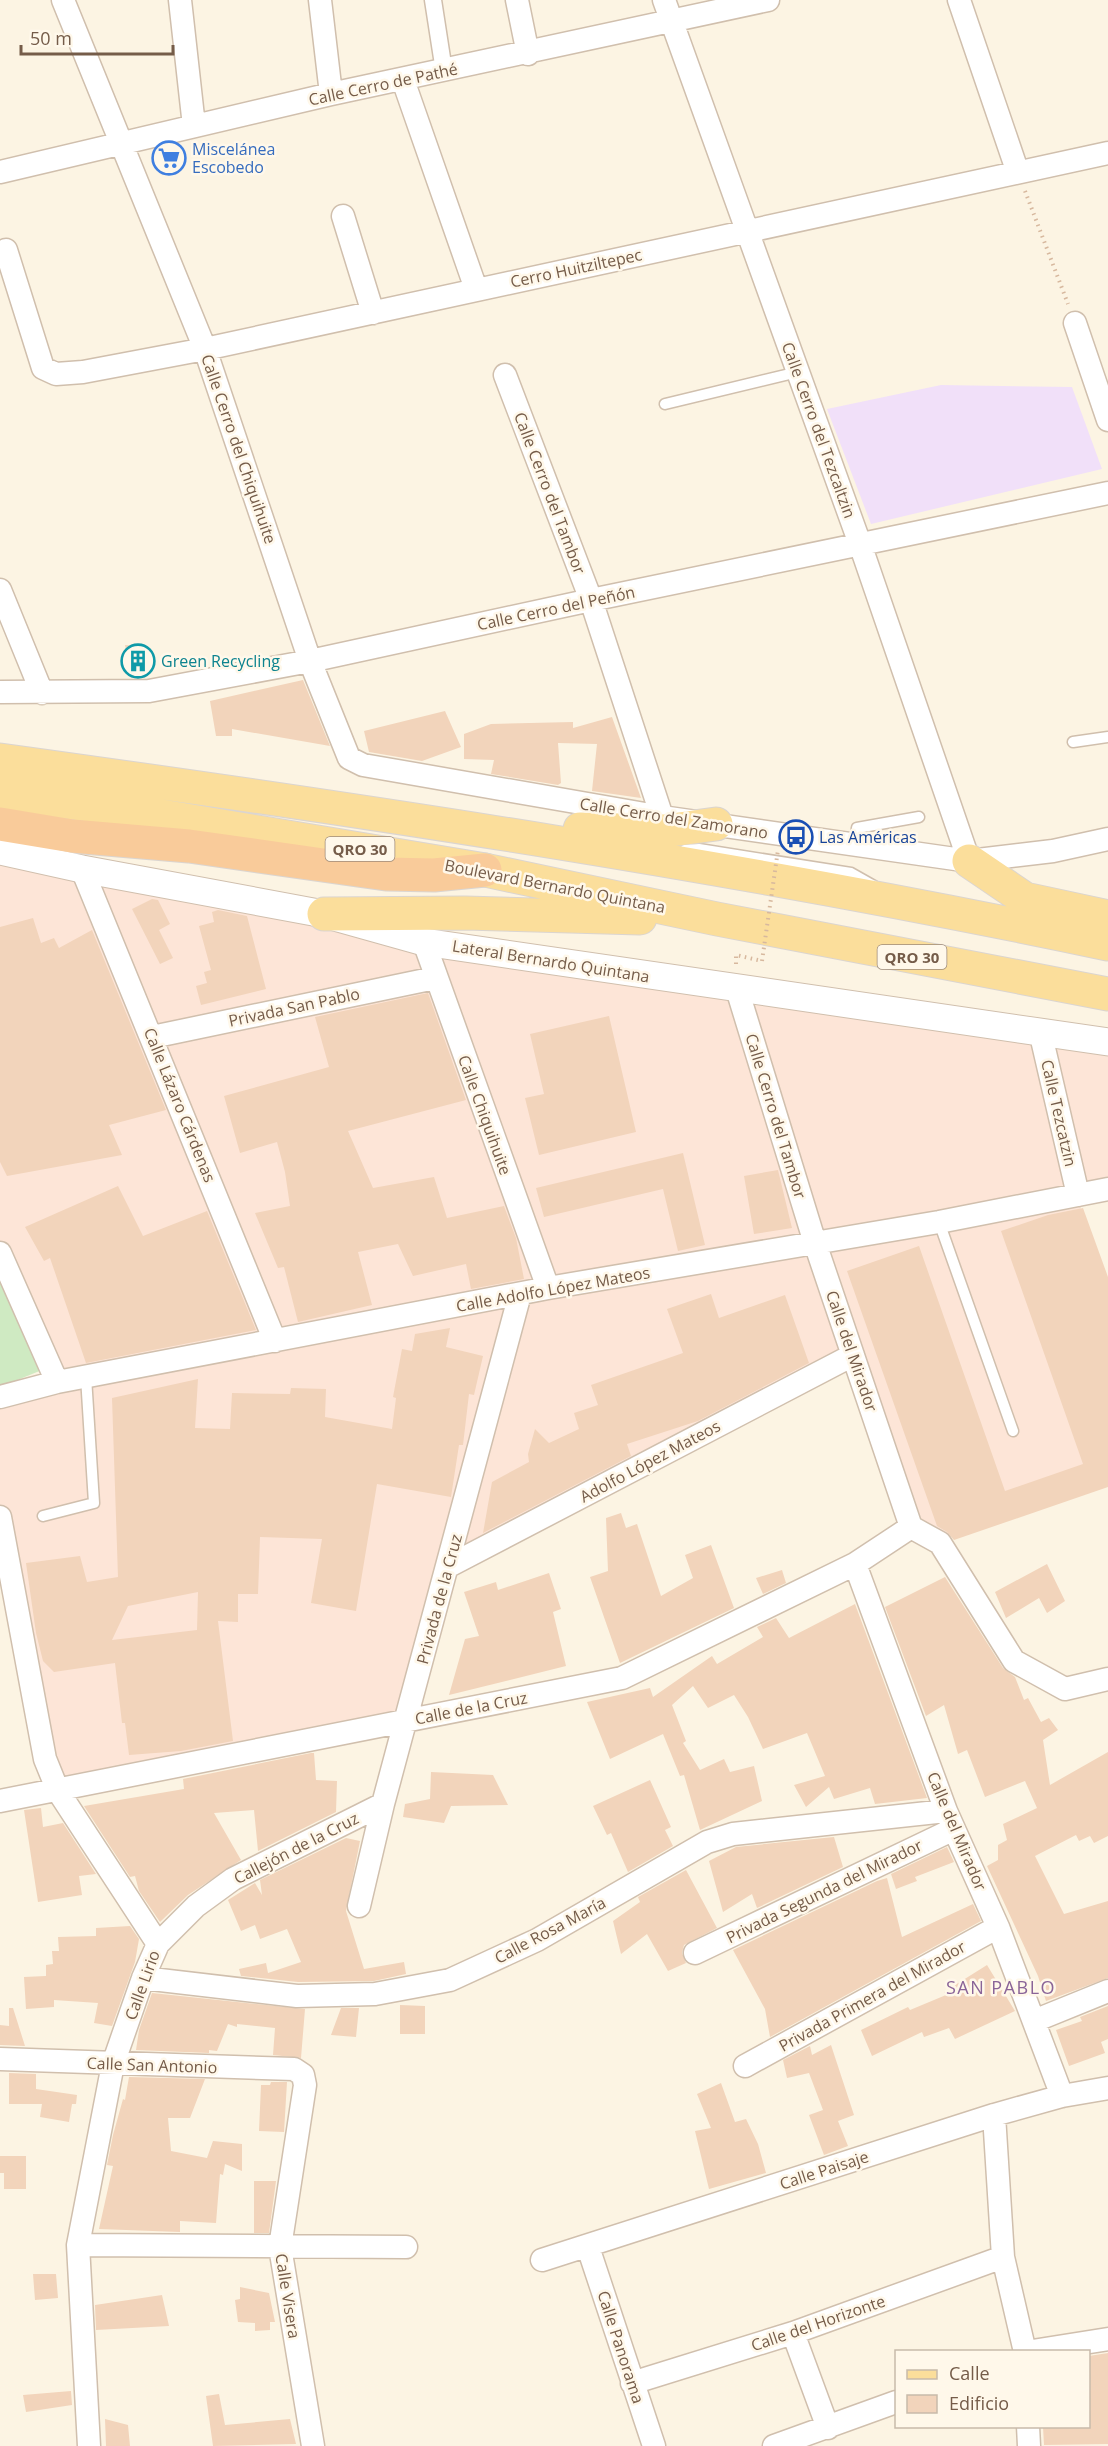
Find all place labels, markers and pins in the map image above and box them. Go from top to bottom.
place label: Miscelánea Escobedo [192,138,275,178]
supermarket icon: Miscelánea Escobedo [151,140,187,176]
building icon: Green Recycling [120,643,156,679]
place label: Green Recycling [161,650,280,672]
bus stop icon: Las Américas [778,819,814,855]
place label: Las Américas [819,826,917,848]

